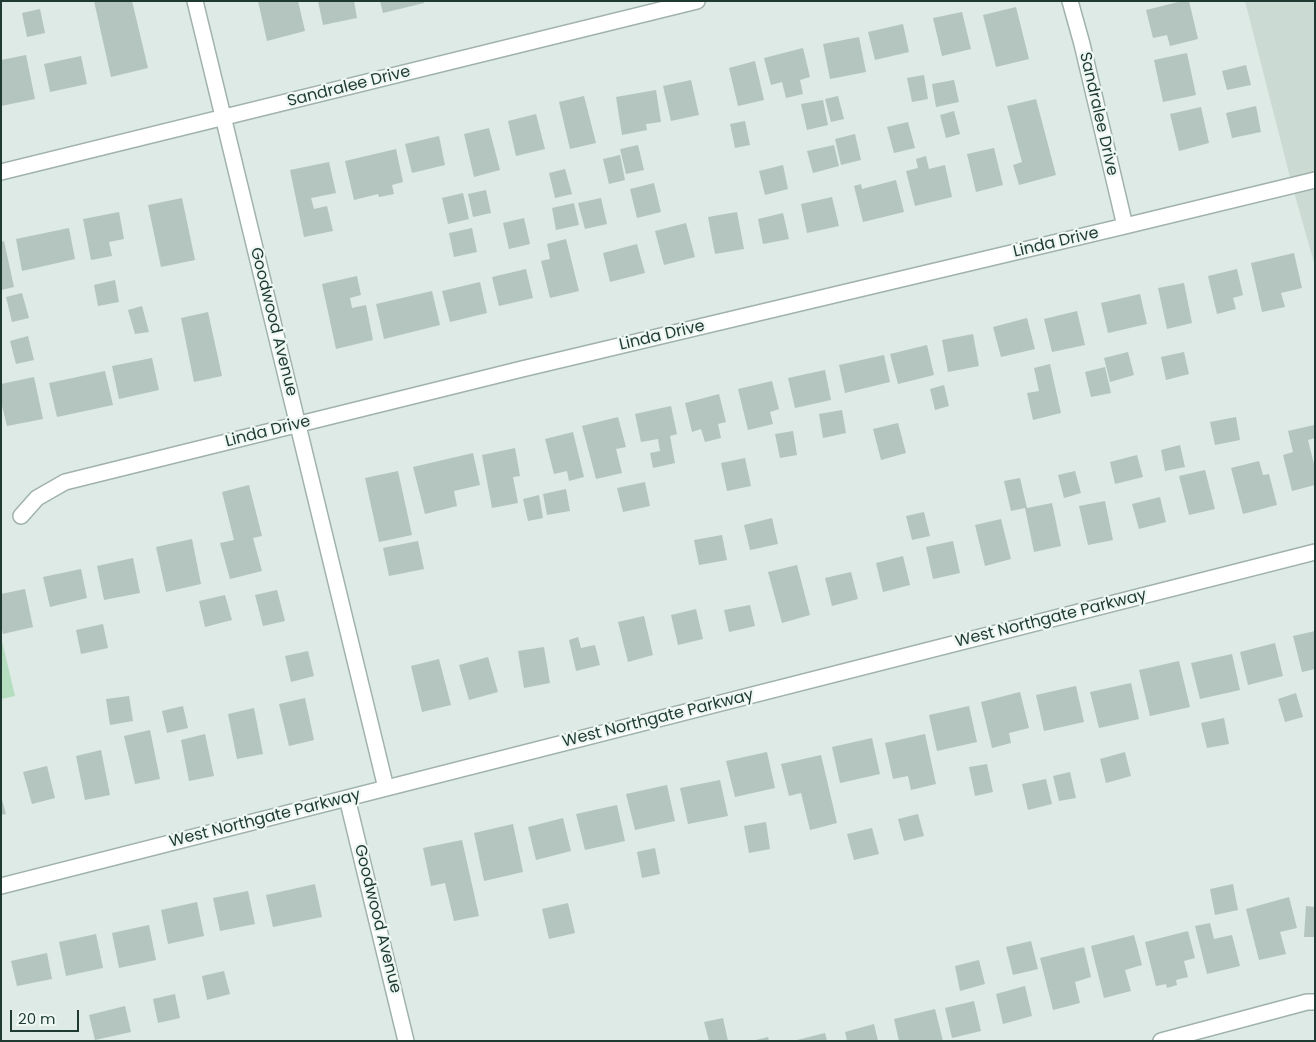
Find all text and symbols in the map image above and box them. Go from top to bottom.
street label: Sandralee Drive [1074,50,1122,178]
street label: Sandralee Drive [285,62,413,112]
street label: Linda Drive [1011,224,1101,262]
street label: Goodwood Avenue [245,246,301,398]
street label: Linda Drive [617,317,707,355]
street label: Linda Drive [223,412,313,452]
street label: West Northgate Parkway [953,586,1149,652]
street label: West Northgate Parkway [560,686,756,752]
street label: West Northgate Parkway [167,786,363,852]
street label: Goodwood Avenue [349,843,405,995]
scale bar [12,1000,81,1032]
text: 20 m [18,1008,56,1029]

